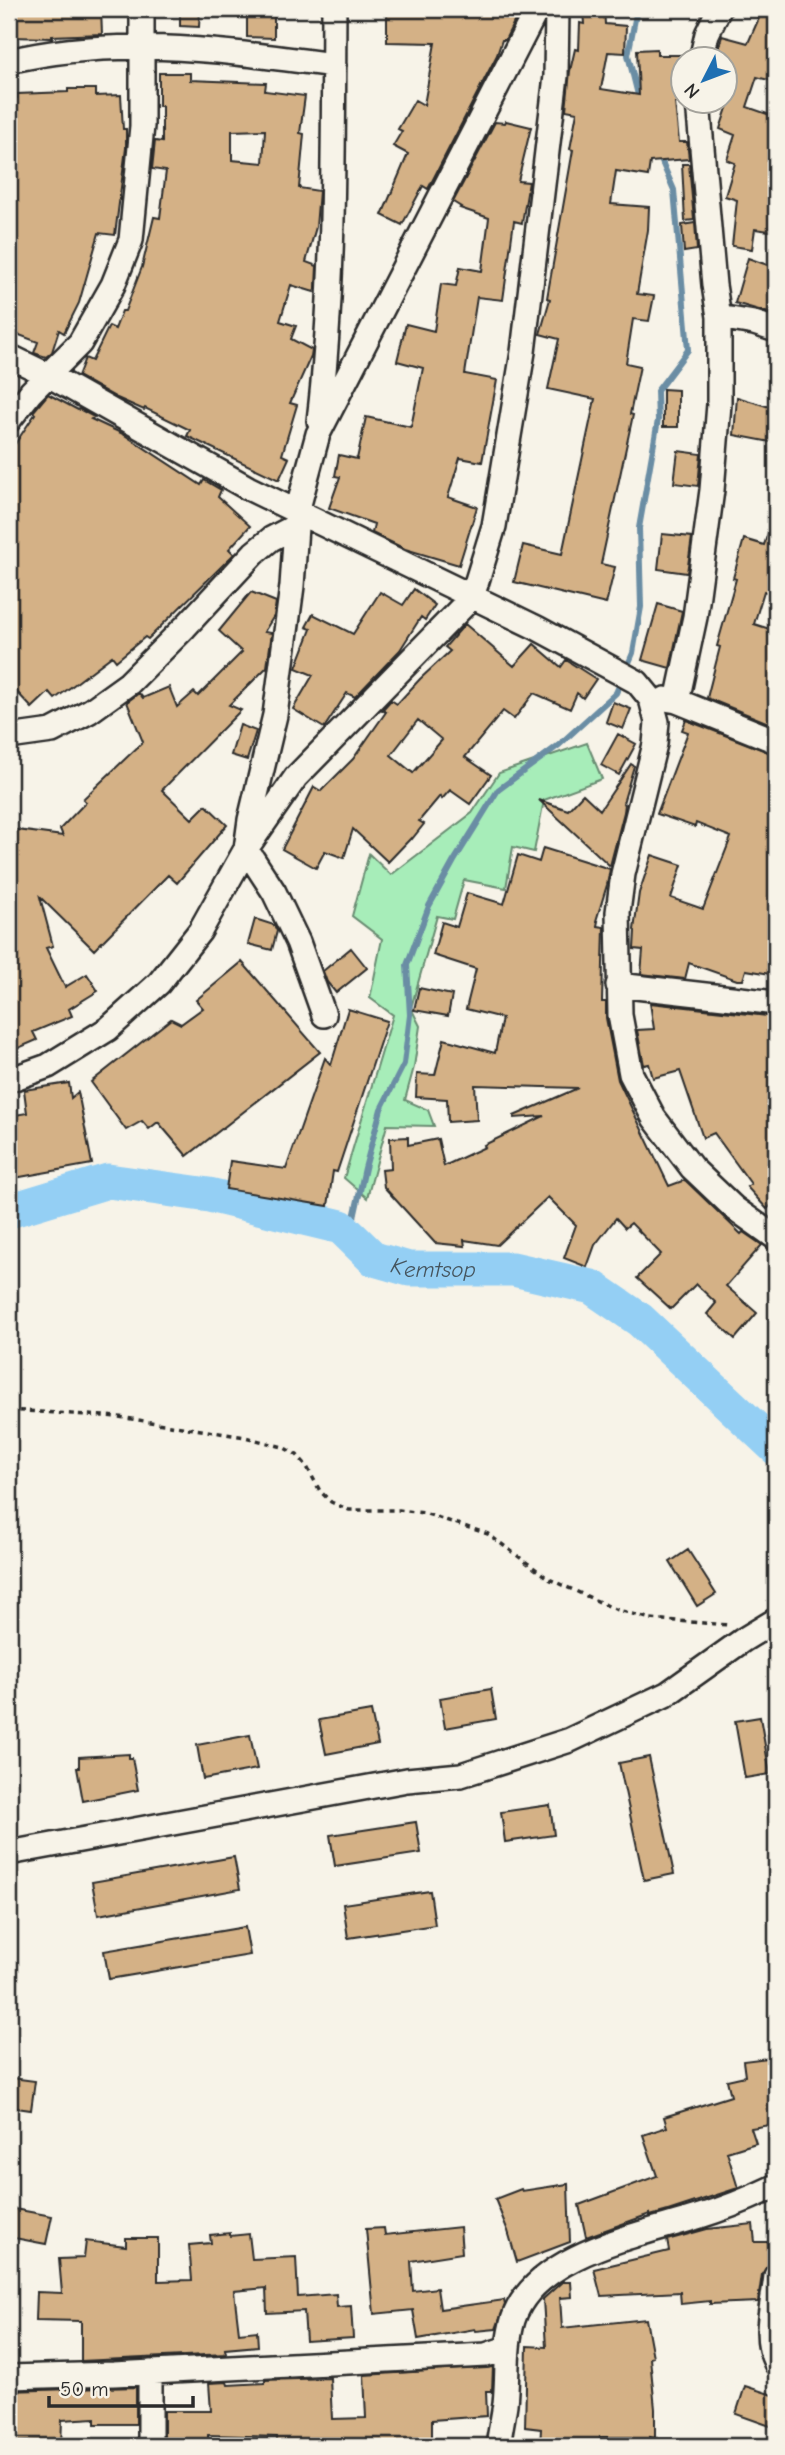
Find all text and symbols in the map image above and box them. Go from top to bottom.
north arrow [670,46,740,116]
text: N [680,79,704,103]
water label: Kemtsop [388,1252,476,1283]
scale bar [49,2364,192,2408]
text: 50 m [60,2377,109,2401]

